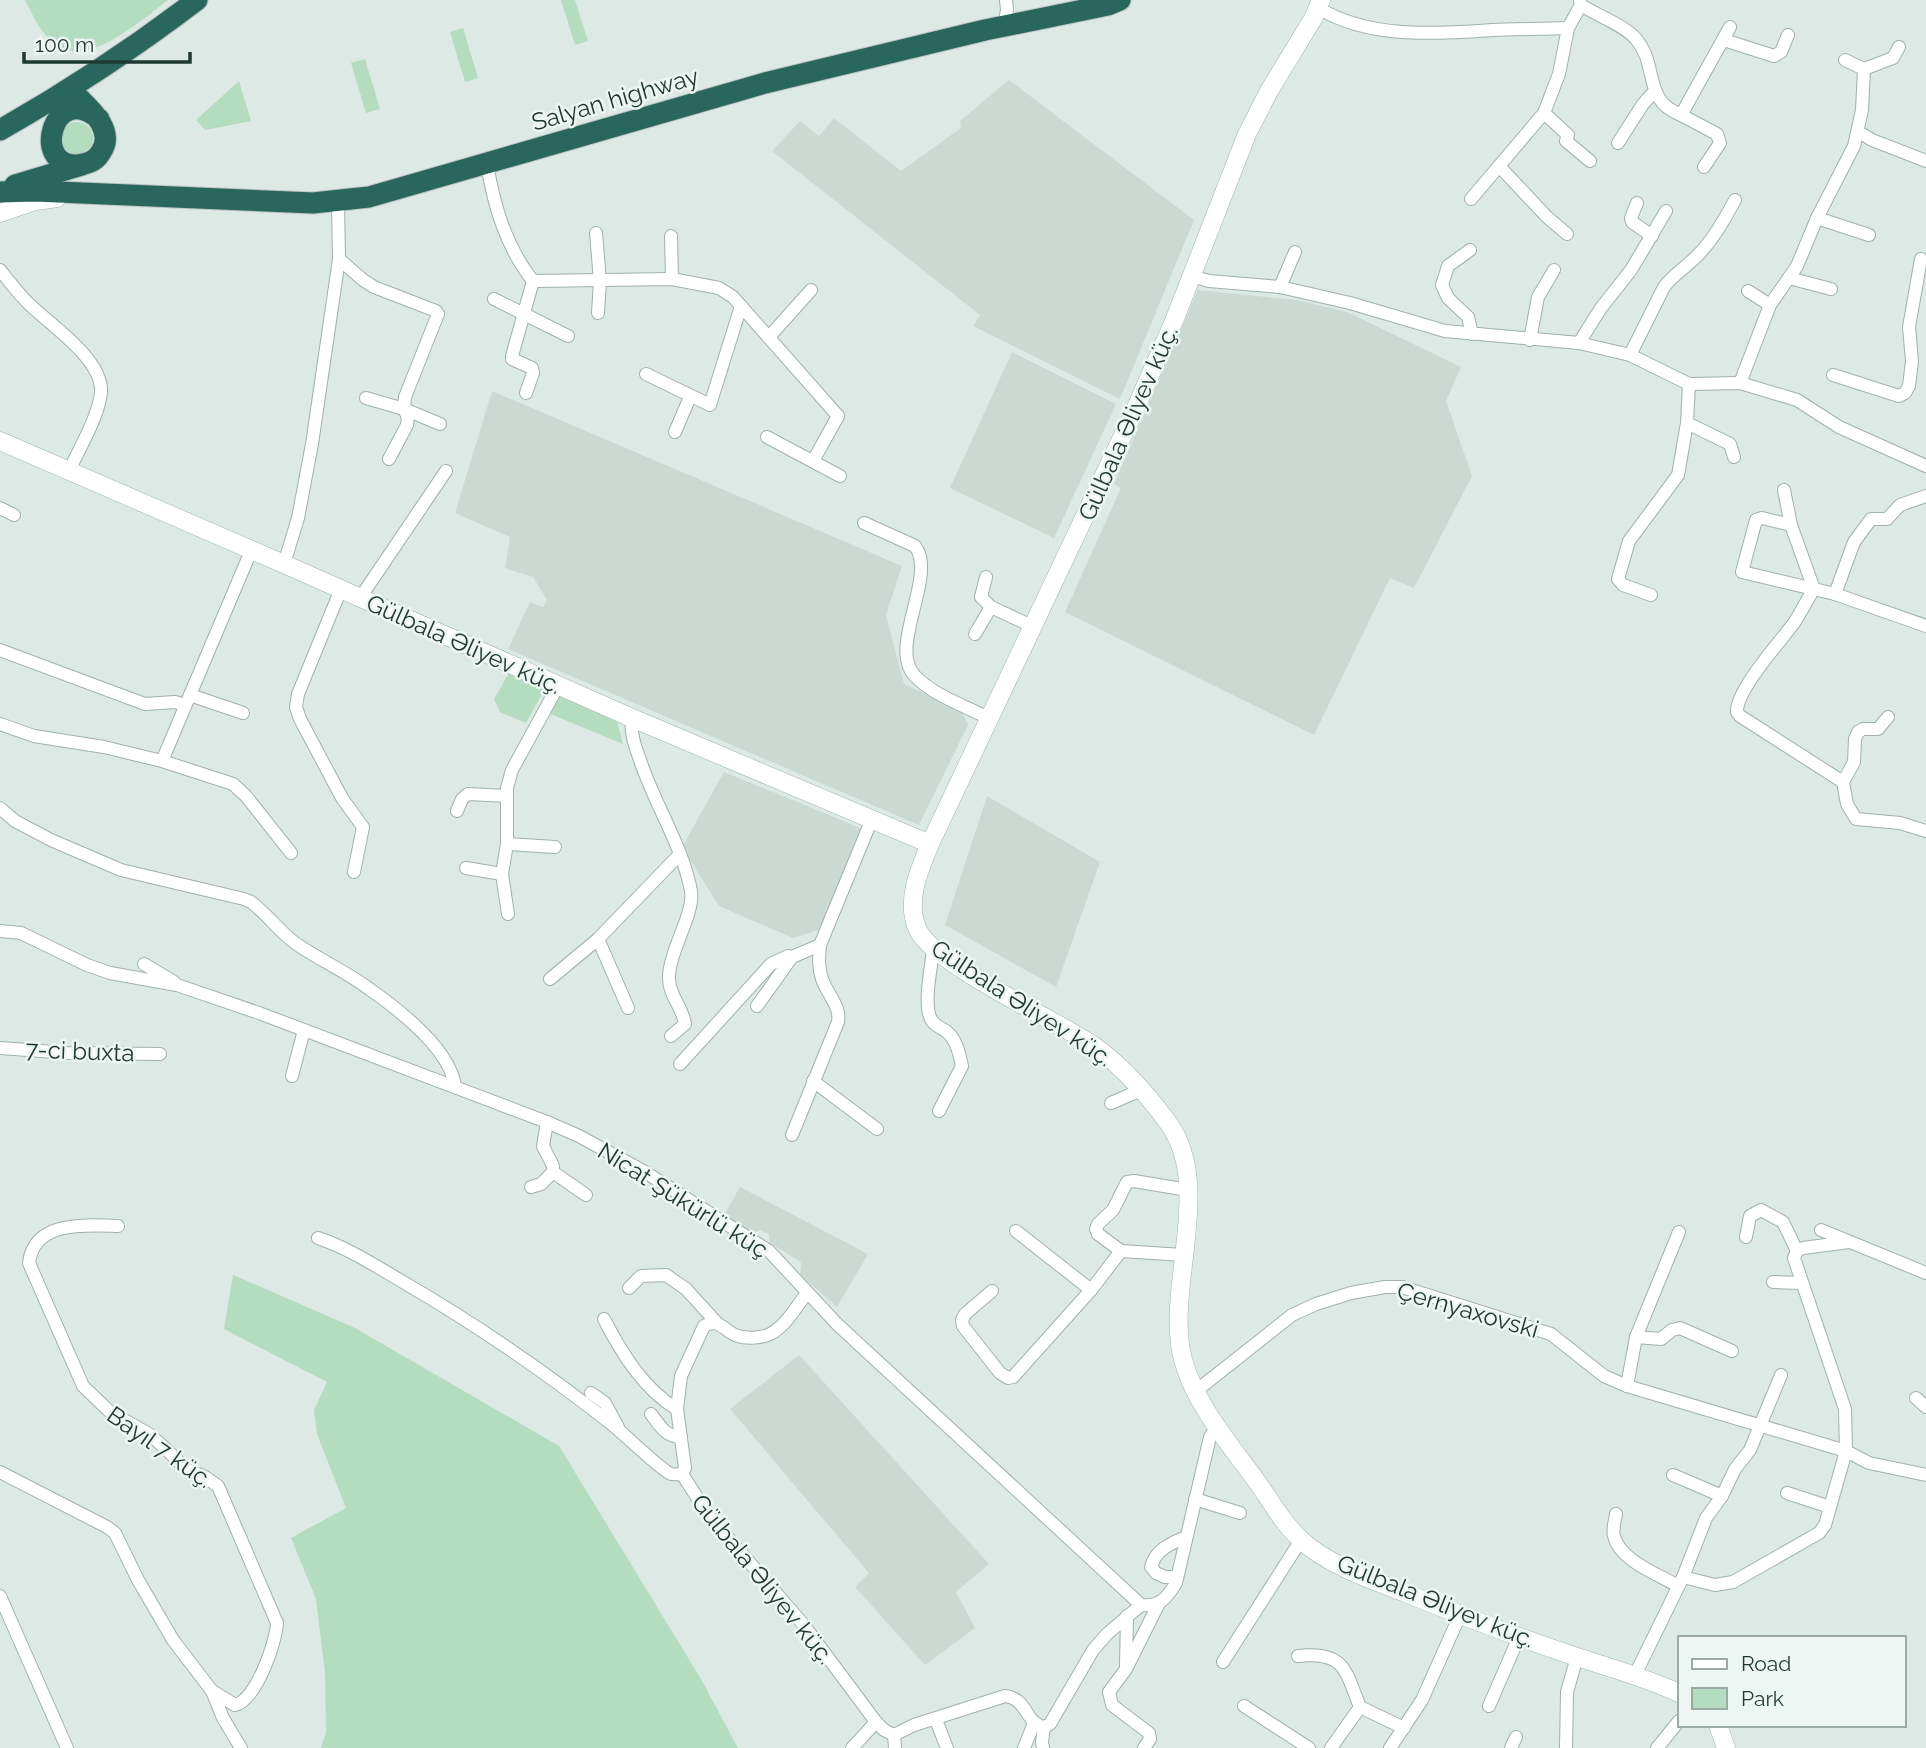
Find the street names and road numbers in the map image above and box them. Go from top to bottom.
street label: Salyan highway [528,61,702,137]
street label: Gülbala Əliyev küç. [1072,321,1184,525]
street label: Gülbala Əliyev küç. [362,588,566,700]
street label: Gülbala Əliyev küç. [926,934,1118,1072]
street label: 7-ci buxta [25,1035,135,1067]
street label: Nicat Şükürlü küç [592,1136,774,1264]
street label: Çernyaxovski [1394,1276,1542,1344]
street label: Bayıl 7 küç. [102,1400,218,1494]
street label: Gülbala Əliyev küç. [686,1488,840,1670]
street label: Gülbala Əliyev küç. [1333,1548,1539,1654]

